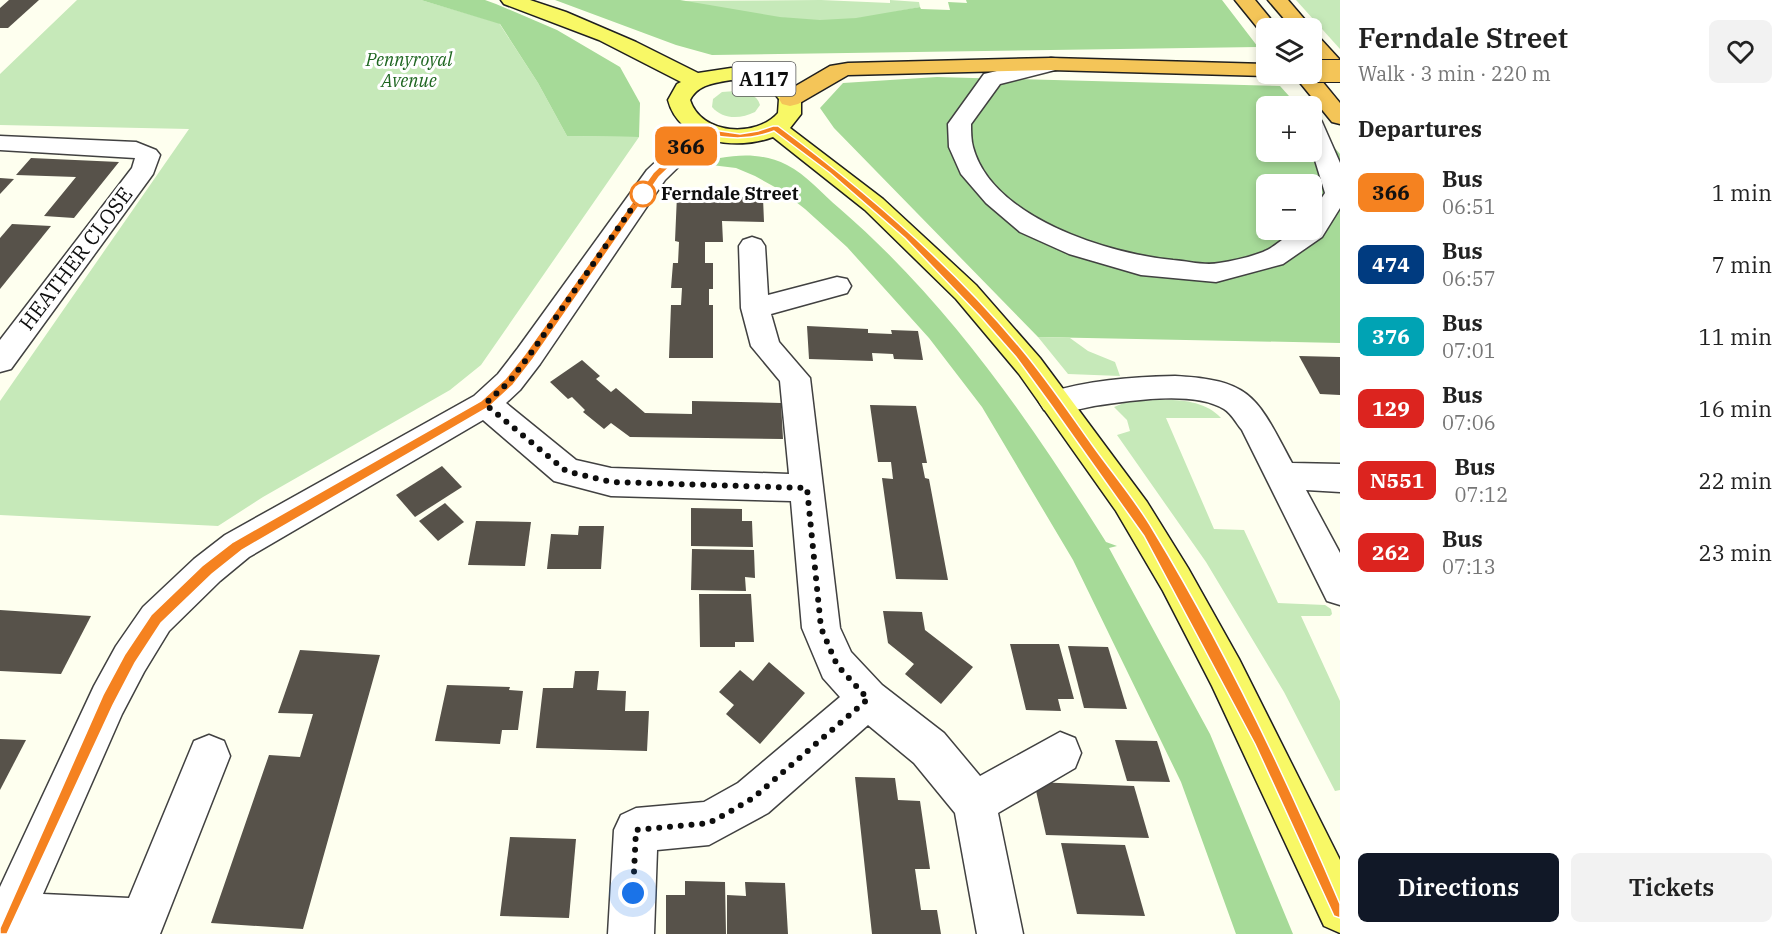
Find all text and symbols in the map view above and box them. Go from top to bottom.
map controls [1256,18,1322,240]
button: layers [1256,18,1322,84]
text: Ferndale Street [1358,19,1568,56]
button: heart [1709,20,1772,83]
park label: Pennyroyal Avenue [365,48,453,92]
text: Walk · 3 min · 220 m [1358,60,1551,87]
road number: A117 [732,62,795,96]
button: + [1256,96,1322,162]
text: Departures [1358,114,1482,143]
line badge: 366 [652,126,720,166]
text: 366 [667,132,705,160]
text: Bus [1442,164,1483,193]
button: − [1256,174,1322,240]
text: 366 [1372,178,1410,206]
text: 1 min [1712,178,1772,207]
street label: HEATHER CLOSE [12,181,138,336]
marker: Ferndale Street [630,181,656,207]
place label: Ferndale Street [661,182,799,205]
text: 06:51 [1442,193,1496,220]
text: Bus [1442,236,1483,265]
text: 474 [1372,250,1410,278]
text: 7 min [1712,250,1772,279]
text: 06:57 [1442,265,1496,292]
text: Bus [1442,308,1483,337]
text: 376 [1372,322,1410,350]
text: 11 min [1699,322,1772,351]
text: 07:01 [1442,337,1496,364]
text: Bus [1442,380,1483,409]
text: 129 [1372,394,1410,422]
text: 16 min [1699,394,1772,423]
text: 07:06 [1442,409,1496,436]
text: Bus [1454,452,1495,481]
text: N551 [1370,466,1424,494]
text: 22 min [1699,466,1772,495]
text: 07:12 [1454,481,1508,508]
text: Bus [1442,524,1483,553]
text: 262 [1372,538,1410,566]
text: 23 min [1699,538,1772,567]
text: 07:13 [1442,553,1496,580]
button: Directions [1358,853,1559,922]
button: Tickets [1571,853,1772,922]
your location [618,878,648,908]

